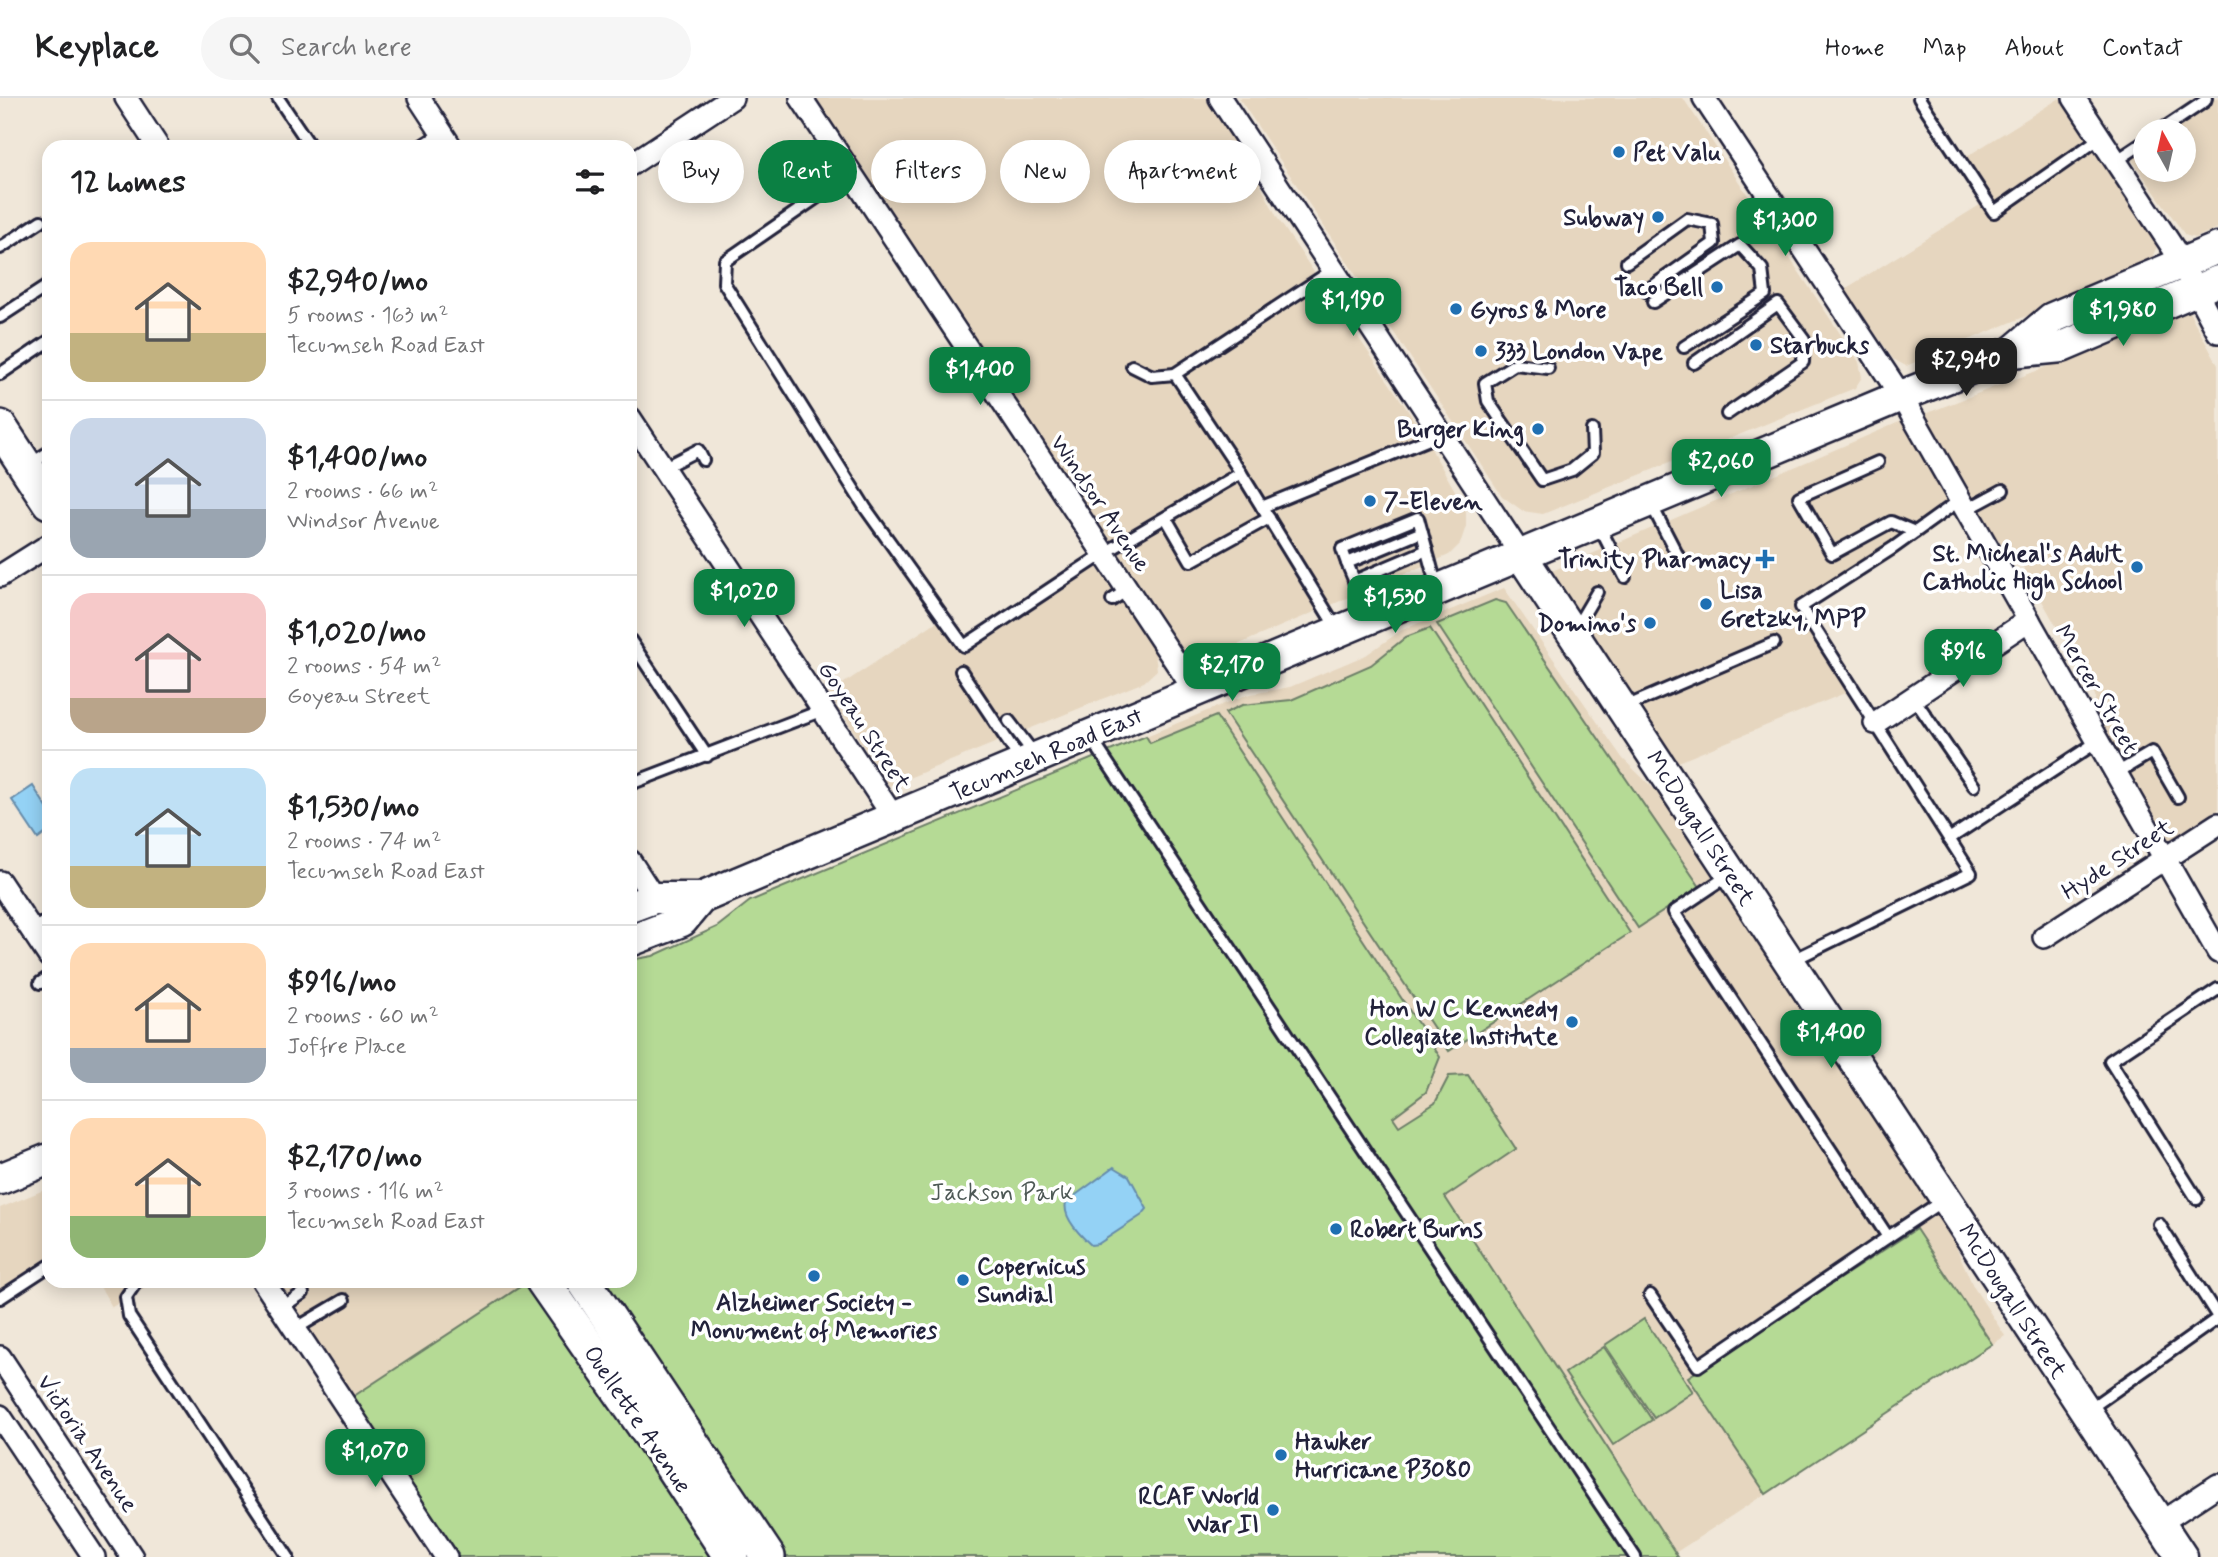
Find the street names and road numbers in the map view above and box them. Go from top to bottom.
street label: Windsor Avenue [1042,429,1157,578]
street label: Mercer Street [2046,620,2145,760]
street label: Goyeau Street [810,656,917,798]
street label: Tecumseh Road East [945,701,1148,810]
street label: McDougall Street [1638,745,1761,912]
street label: Hyde Street [2056,813,2180,908]
street label: McDougall Street [1950,1218,2073,1385]
street label: Ouellette Avenue [576,1340,698,1500]
street label: Victoria Avenue [29,1369,144,1519]

